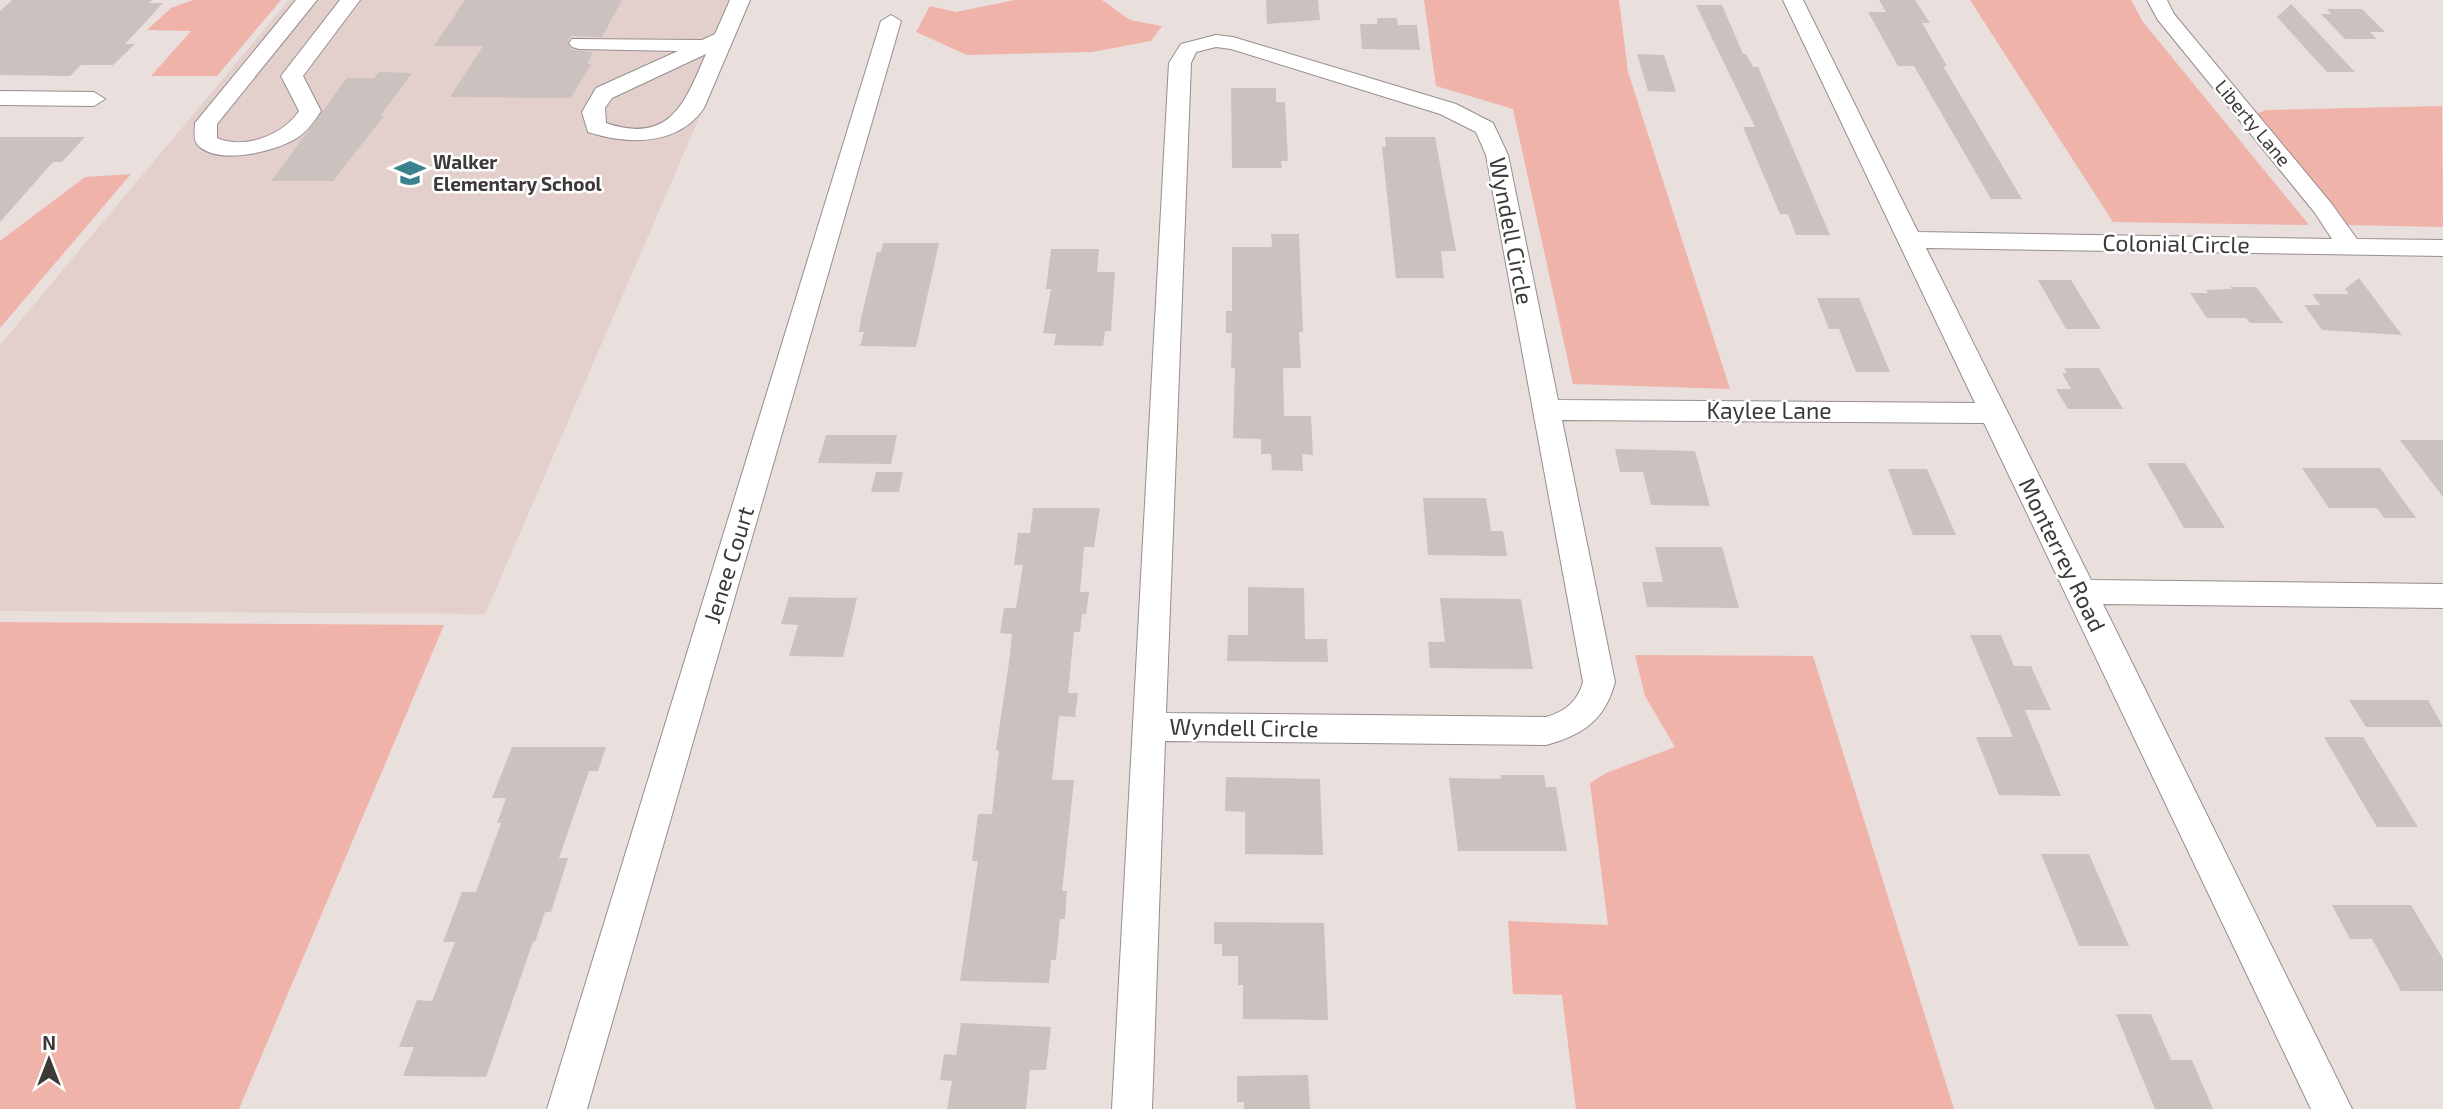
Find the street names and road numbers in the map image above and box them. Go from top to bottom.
street label: Liberty Lane [2211,75,2296,171]
street label: Wyndell Circle [1484,155,1540,307]
street label: Colonial Circle [2102,228,2250,258]
street label: Kaylee Lane [1706,396,1832,424]
street label: Monterrey Road [2014,473,2112,636]
street label: Jenee Court [697,503,759,626]
street label: Wyndell Circle [1169,712,1319,742]

